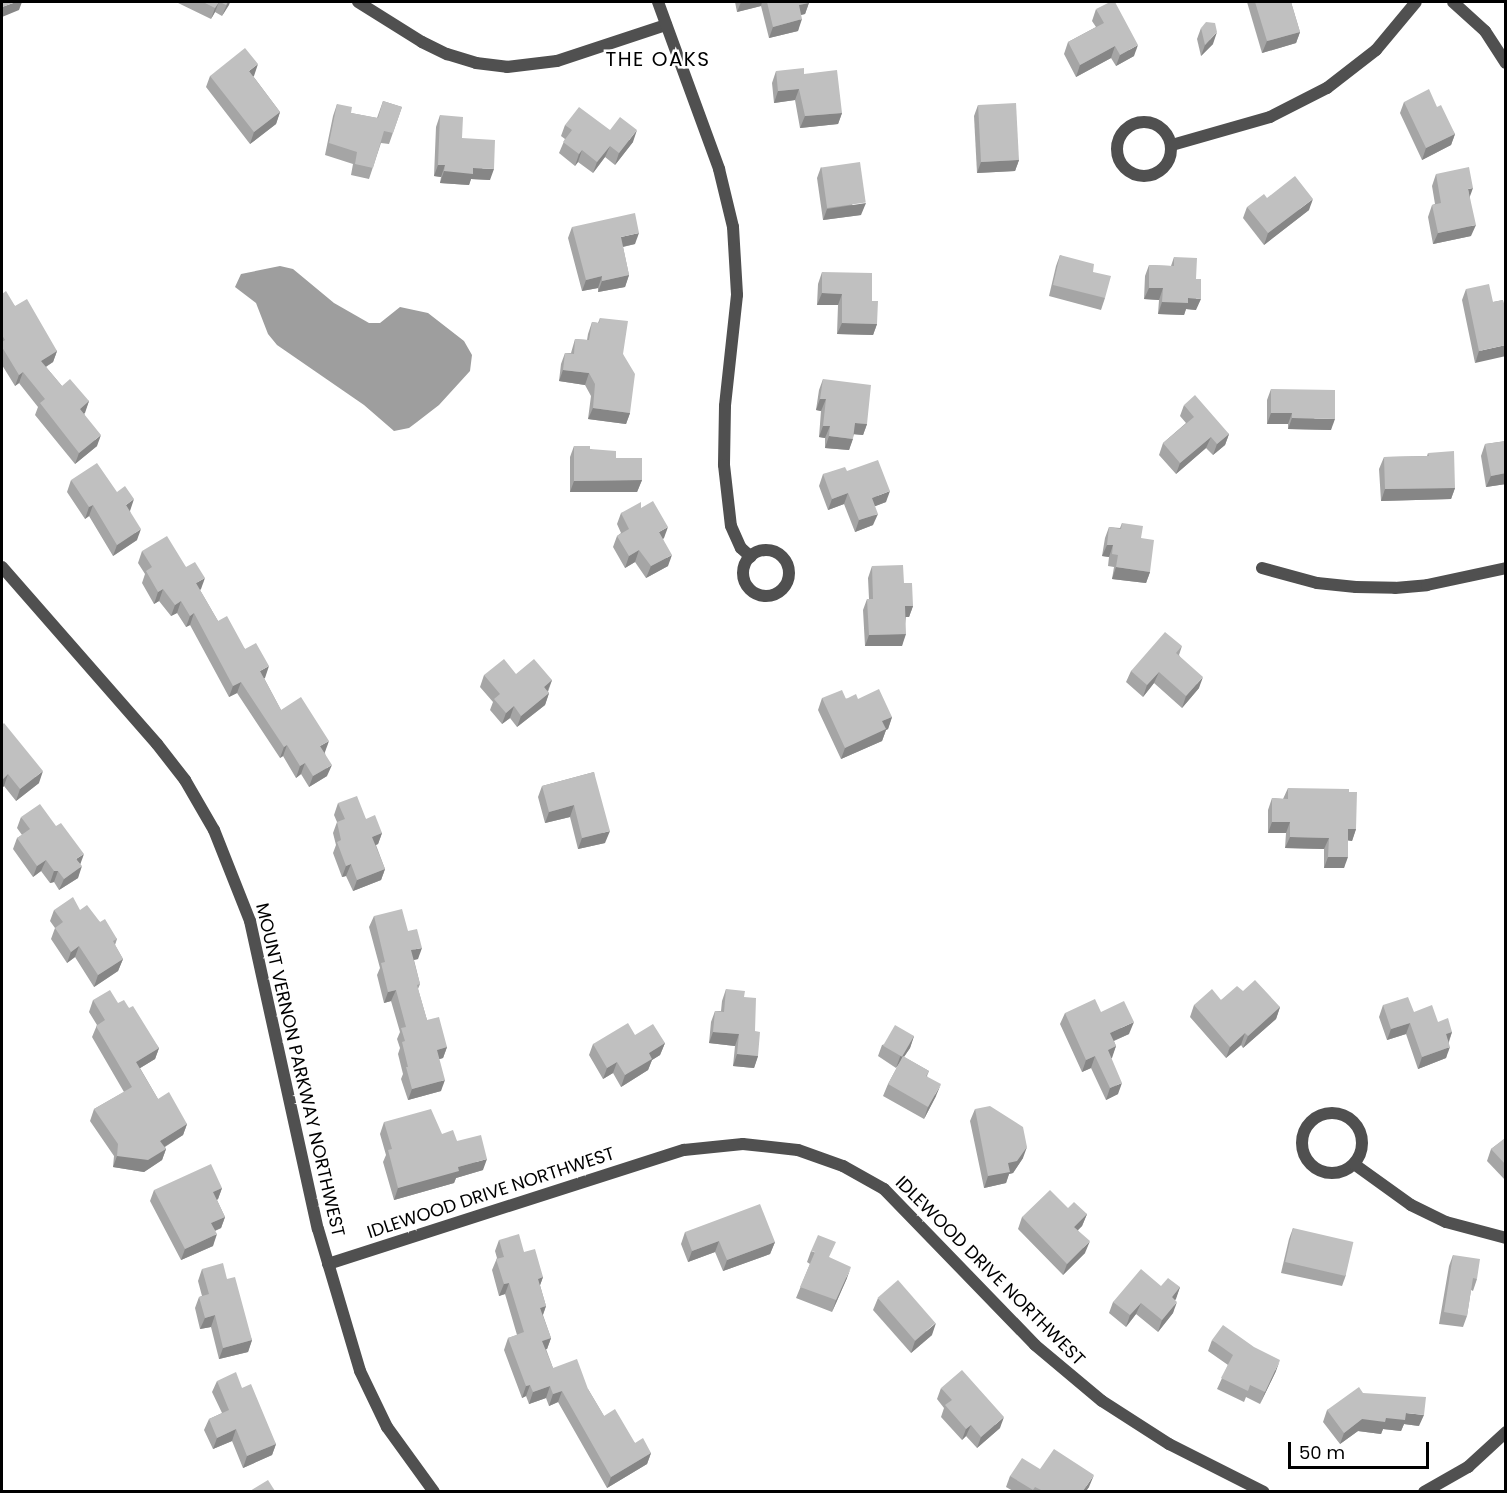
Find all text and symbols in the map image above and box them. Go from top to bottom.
district label: THE OAKS [605,47,711,71]
street label: MOUNT VERNON PARKWAY NORTHWEST [251,901,349,1239]
street label: IDLEWOOD DRIVE NORTHWEST [365,1143,617,1243]
street label: IDLEWOOD DRIVE NORTHWEST [891,1172,1089,1370]
scale bar [1291,1430,1432,1468]
text: 50 m [1299,1440,1345,1465]

